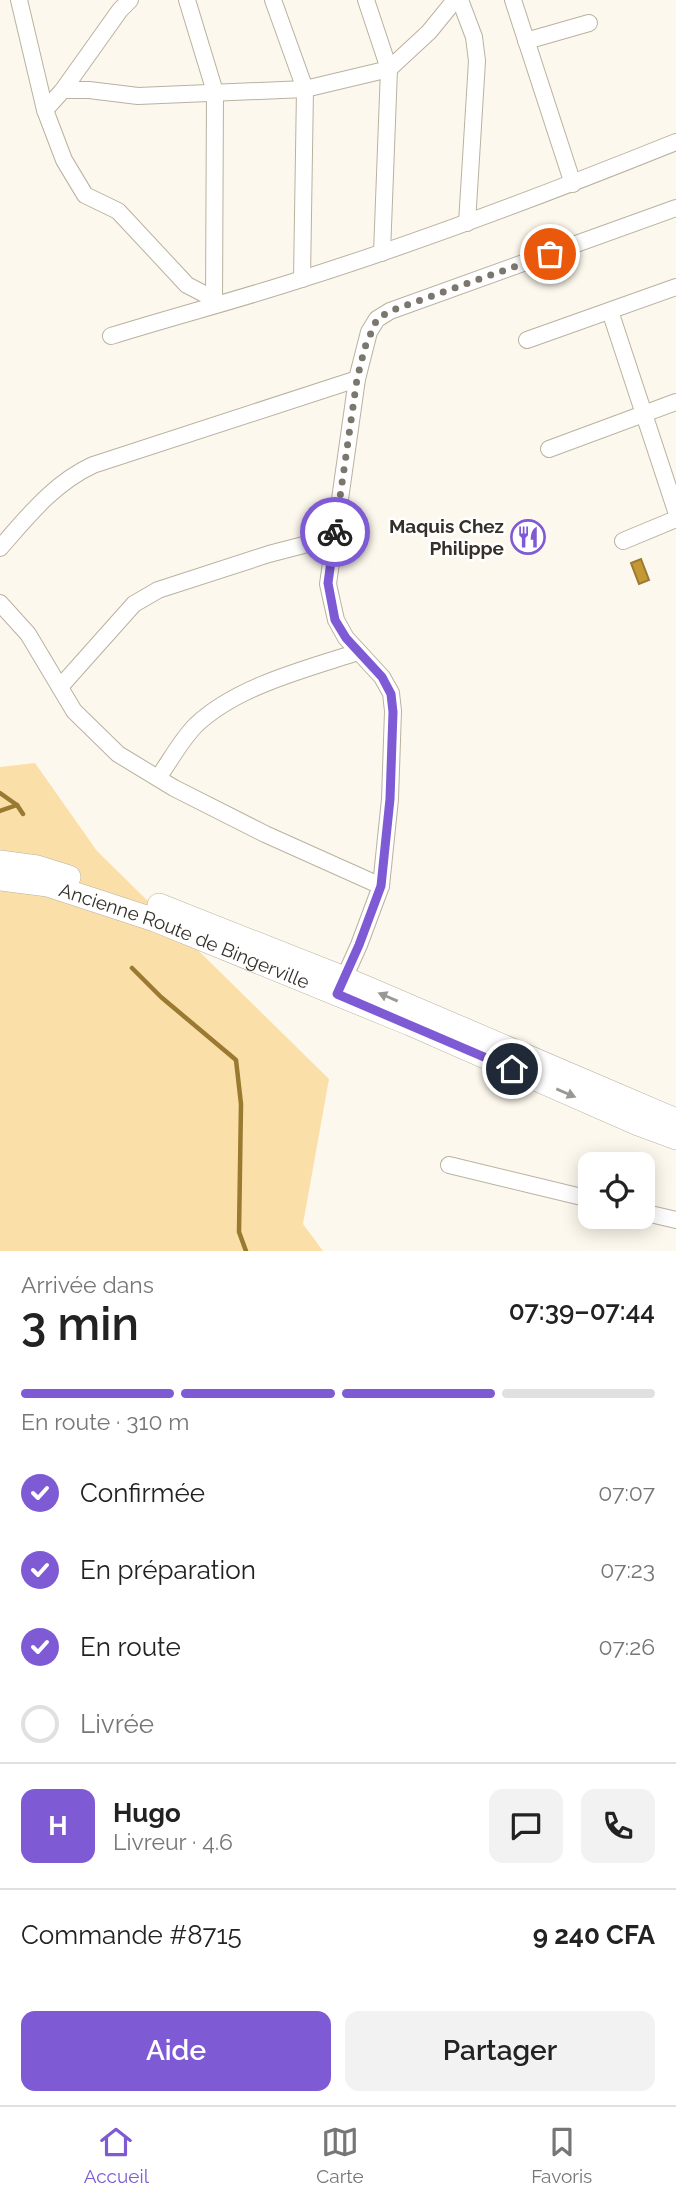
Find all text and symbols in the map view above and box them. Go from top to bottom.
pin [520,224,580,284]
icon: bag [531,235,569,273]
courier [300,497,370,567]
icon: bike [316,513,354,551]
place label: Maquis Chez Philippe [389,515,504,559]
restaurant icon: Maquis Chez Philippe [509,518,547,556]
street label: Ancienne Route de Bingerville [57,878,313,993]
one-way arrow [378,991,398,1003]
pin [482,1039,542,1099]
icon: home [493,1050,531,1088]
one-way arrow [556,1088,577,1099]
map controls [578,1152,655,1229]
button: locate [578,1152,655,1229]
text: Arrivée dans [21,1271,154,1298]
text: 07:39–07:44 [509,1296,655,1326]
text: 3 min [21,1297,139,1351]
text: En route · 310 m [21,1408,190,1435]
icon: check [21,1474,59,1512]
text: Confirmée [80,1478,205,1508]
text: 07:07 [598,1479,655,1506]
icon: check [21,1551,59,1589]
text: En préparation [80,1555,256,1585]
text: 07:23 [600,1556,655,1583]
icon: check [21,1628,59,1666]
text: En route [80,1632,181,1662]
text: 07:26 [599,1633,655,1660]
text: Livrée [80,1709,154,1739]
button: chat [489,1789,563,1863]
button: phone [581,1789,655,1863]
text: Hugo [113,1798,181,1828]
text: H [48,1811,68,1841]
text: Livreur · 4.6 [113,1828,233,1855]
text: Commande #8715 [21,1920,242,1950]
text: 9 240 CFA [533,1920,655,1950]
button: Aide [21,2011,331,2091]
button: Partager [345,2011,655,2091]
tab: Accueil [84,2123,149,2187]
tab: Carte [316,2123,364,2187]
tab: Favoris [531,2123,592,2187]

